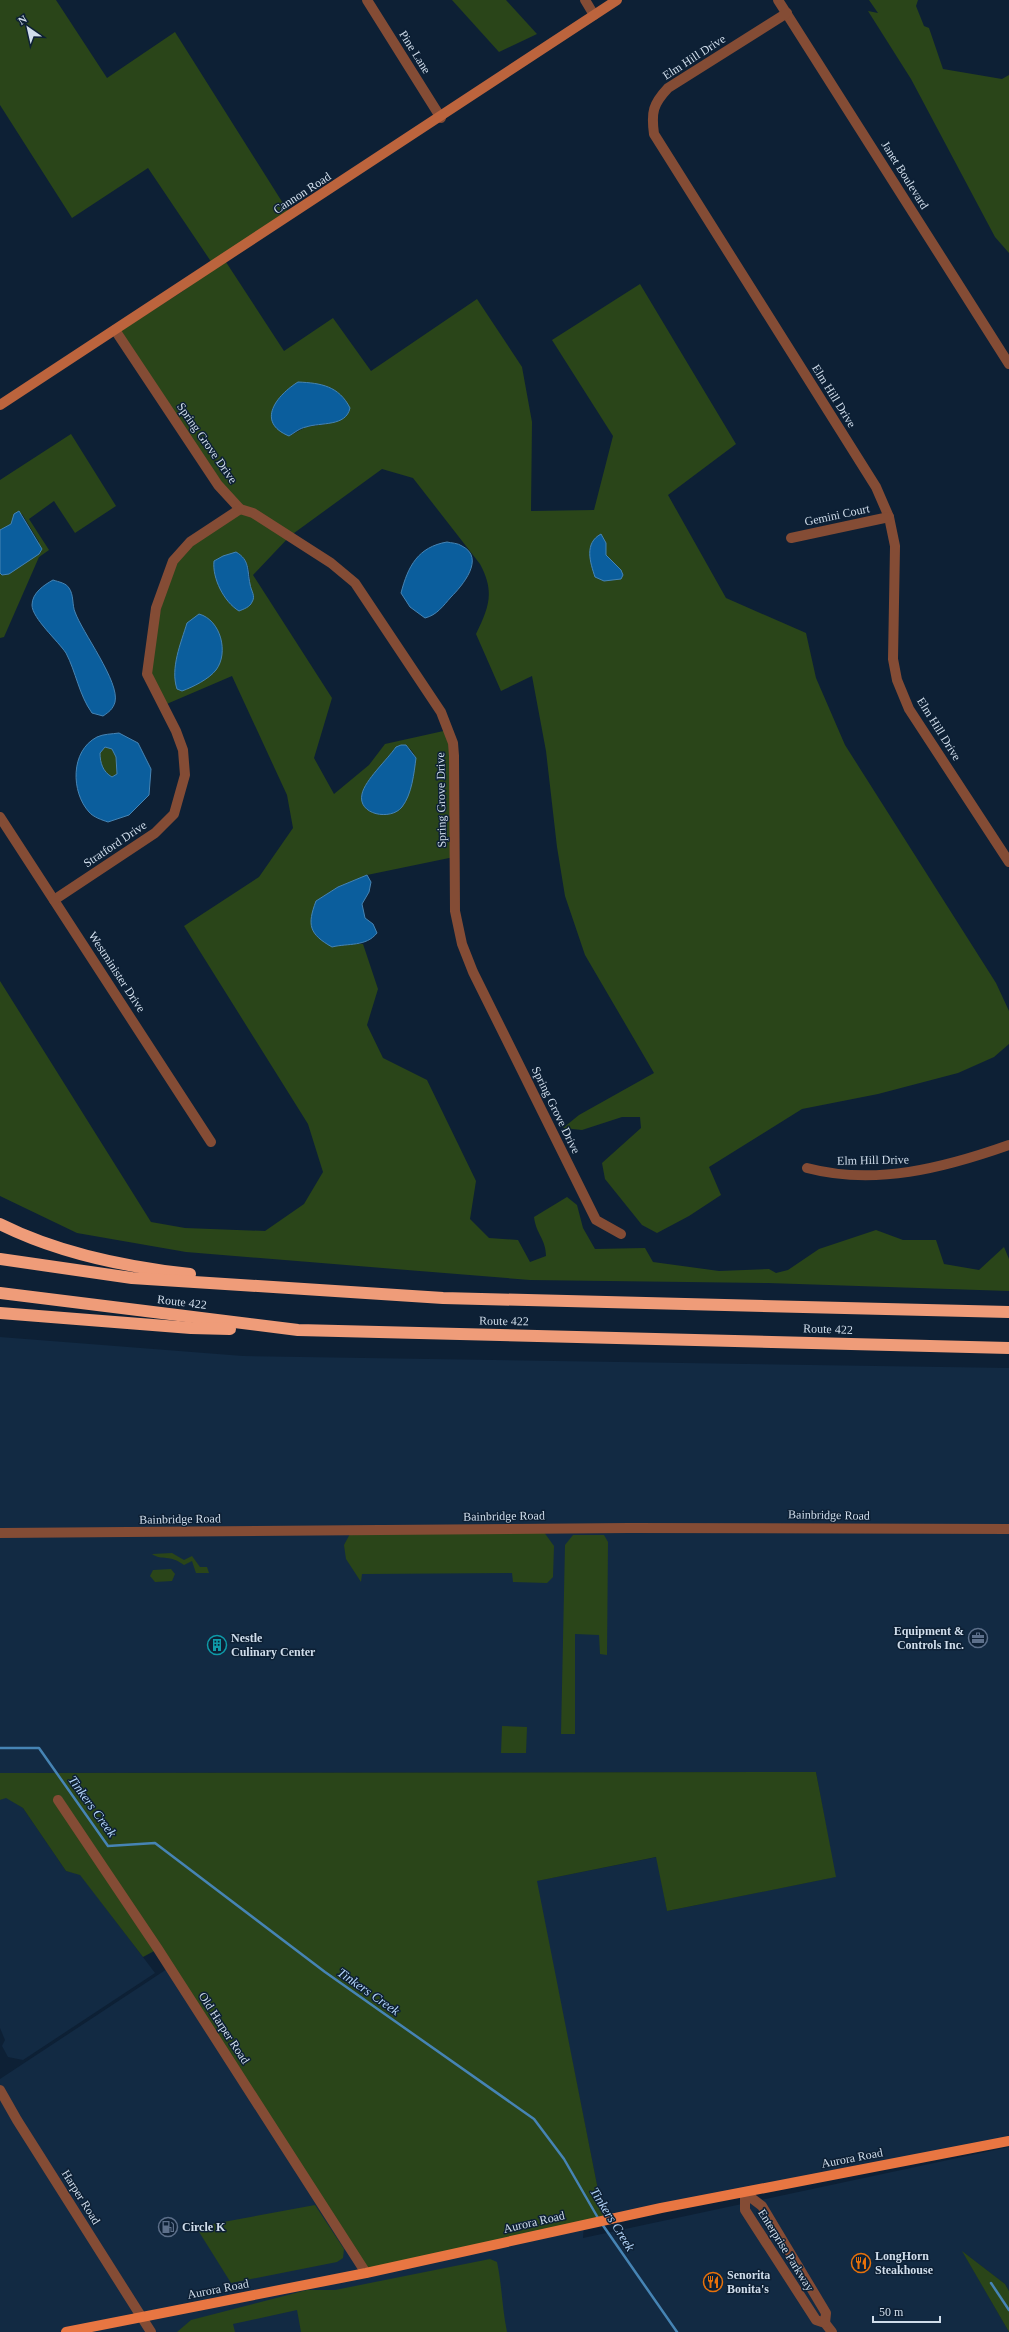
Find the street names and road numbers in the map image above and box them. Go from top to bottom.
street label: Pine Lane [396,28,434,76]
street label: Elm Hill Drive [660,32,728,82]
street label: Janet Boulevard [878,138,932,212]
street label: Cannon Road [271,169,333,217]
street label: Elm Hill Drive [809,362,859,430]
street label: Spring Grove Drive [174,400,240,486]
street label: Gemini Court [803,501,872,529]
street label: Elm Hill Drive [914,695,964,763]
street label: Spring Grove Drive [433,752,449,848]
street label: Stratford Drive [81,818,149,870]
street label: Westminister Drive [86,929,148,1015]
street label: Spring Grove Drive [529,1064,583,1156]
street label: Elm Hill Drive [837,1152,909,1168]
street label: Route 422 [156,1292,208,1312]
street label: Route 422 [479,1314,529,1328]
street label: Route 422 [803,1321,853,1337]
street label: Bainbridge Road [788,1507,870,1523]
street label: Bainbridge Road [463,1508,545,1524]
street label: Bainbridge Road [139,1511,221,1527]
street label: Old Harper Road [196,1990,252,2066]
street label: Aurora Road [820,2145,884,2171]
street label: Harper Road [59,2167,103,2227]
street label: Enterprise Parkway [755,2206,817,2294]
street label: Aurora Road [502,2208,566,2236]
street label: Aurora Road [186,2276,250,2302]

